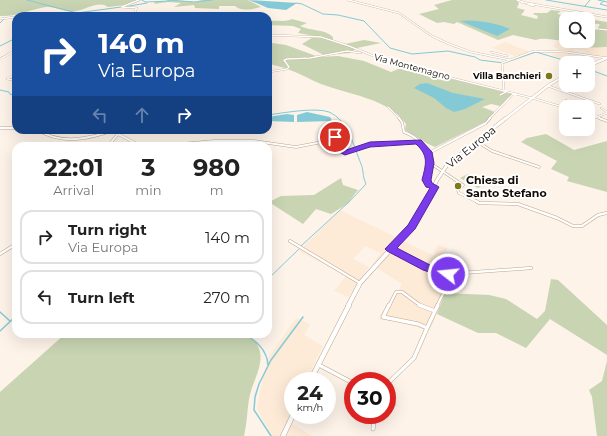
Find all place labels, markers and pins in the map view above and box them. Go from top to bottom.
place label: Villa Banchieri [472,70,541,81]
marker: Villa Banchieri [544,71,554,81]
pin [318,120,352,154]
place label: Chiesa di Santo Stefano [466,173,547,200]
marker: Chiesa di Santo Stefano [453,181,463,191]

